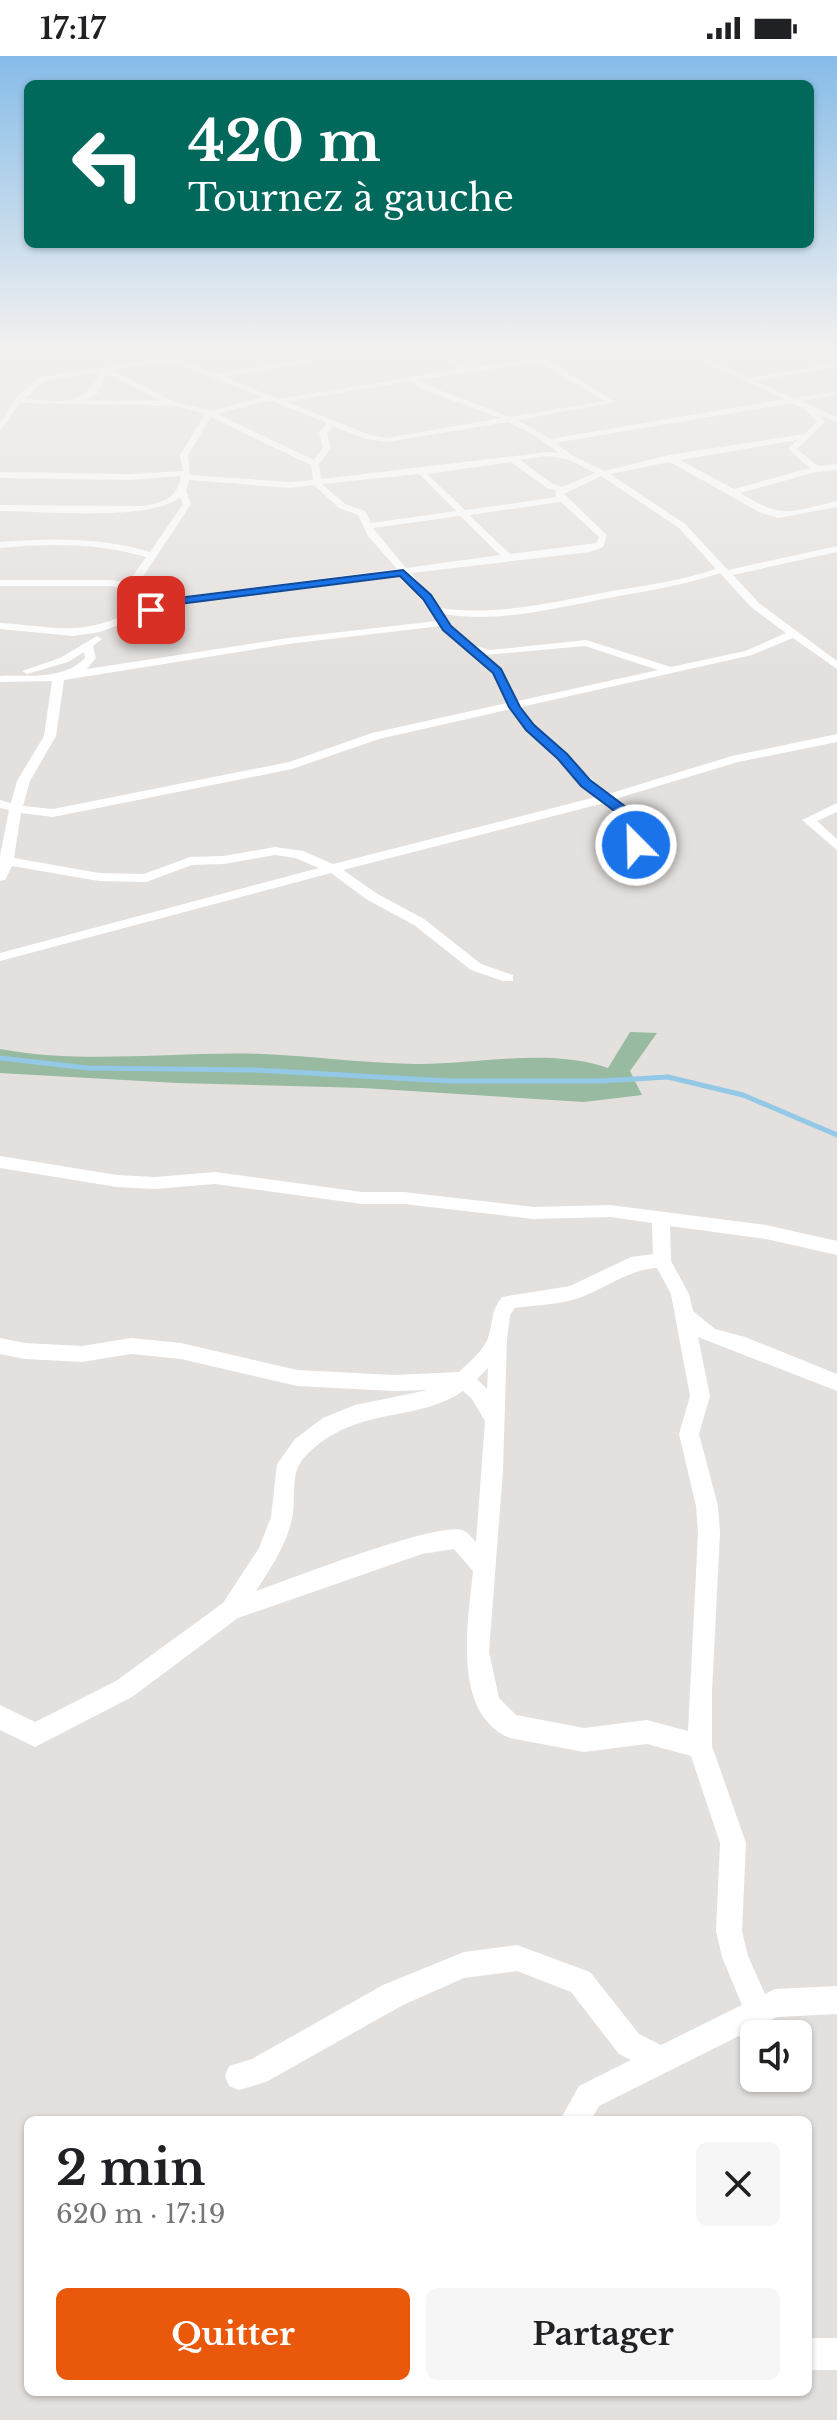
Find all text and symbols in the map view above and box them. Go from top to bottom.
text: 17:17 [40,10,106,47]
text: 420 m [188,107,381,176]
icon: left [56,112,160,216]
text: Tournez à gauche [188,176,514,221]
pin [117,576,185,644]
icon: arrive [129,588,173,632]
position arrow [594,803,678,887]
map controls [740,2020,812,2092]
button: sound [740,2020,812,2092]
text: 2 min [56,2138,205,2198]
button: close [696,2142,780,2226]
text: 620 m · 17:19 [56,2198,225,2230]
button: Quitter [56,2288,410,2380]
button: Partager [426,2288,780,2380]

